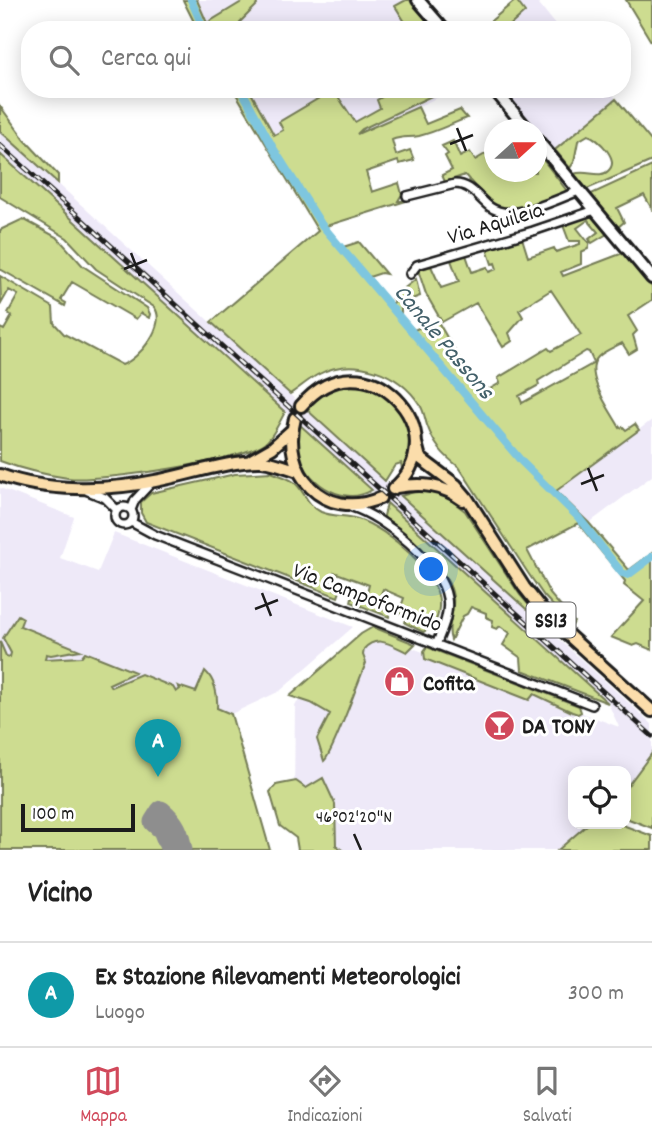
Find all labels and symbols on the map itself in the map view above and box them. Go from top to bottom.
north arrow [484,119,547,182]
street label: Via Aquileia [444,195,549,256]
water label: Canale Passons [384,278,502,409]
your location [414,552,448,586]
street label: Via Campoformido [287,556,446,643]
road number: SS13 [526,602,576,638]
shop icon: Cofita [383,665,417,699]
place label: Cofita [423,669,476,702]
bar icon: DA TONY [482,708,516,742]
place label: DA TONY [522,712,595,745]
pin: A [135,719,181,777]
scale bar [21,801,135,833]
text: 46°02'20"N [316,806,392,831]

